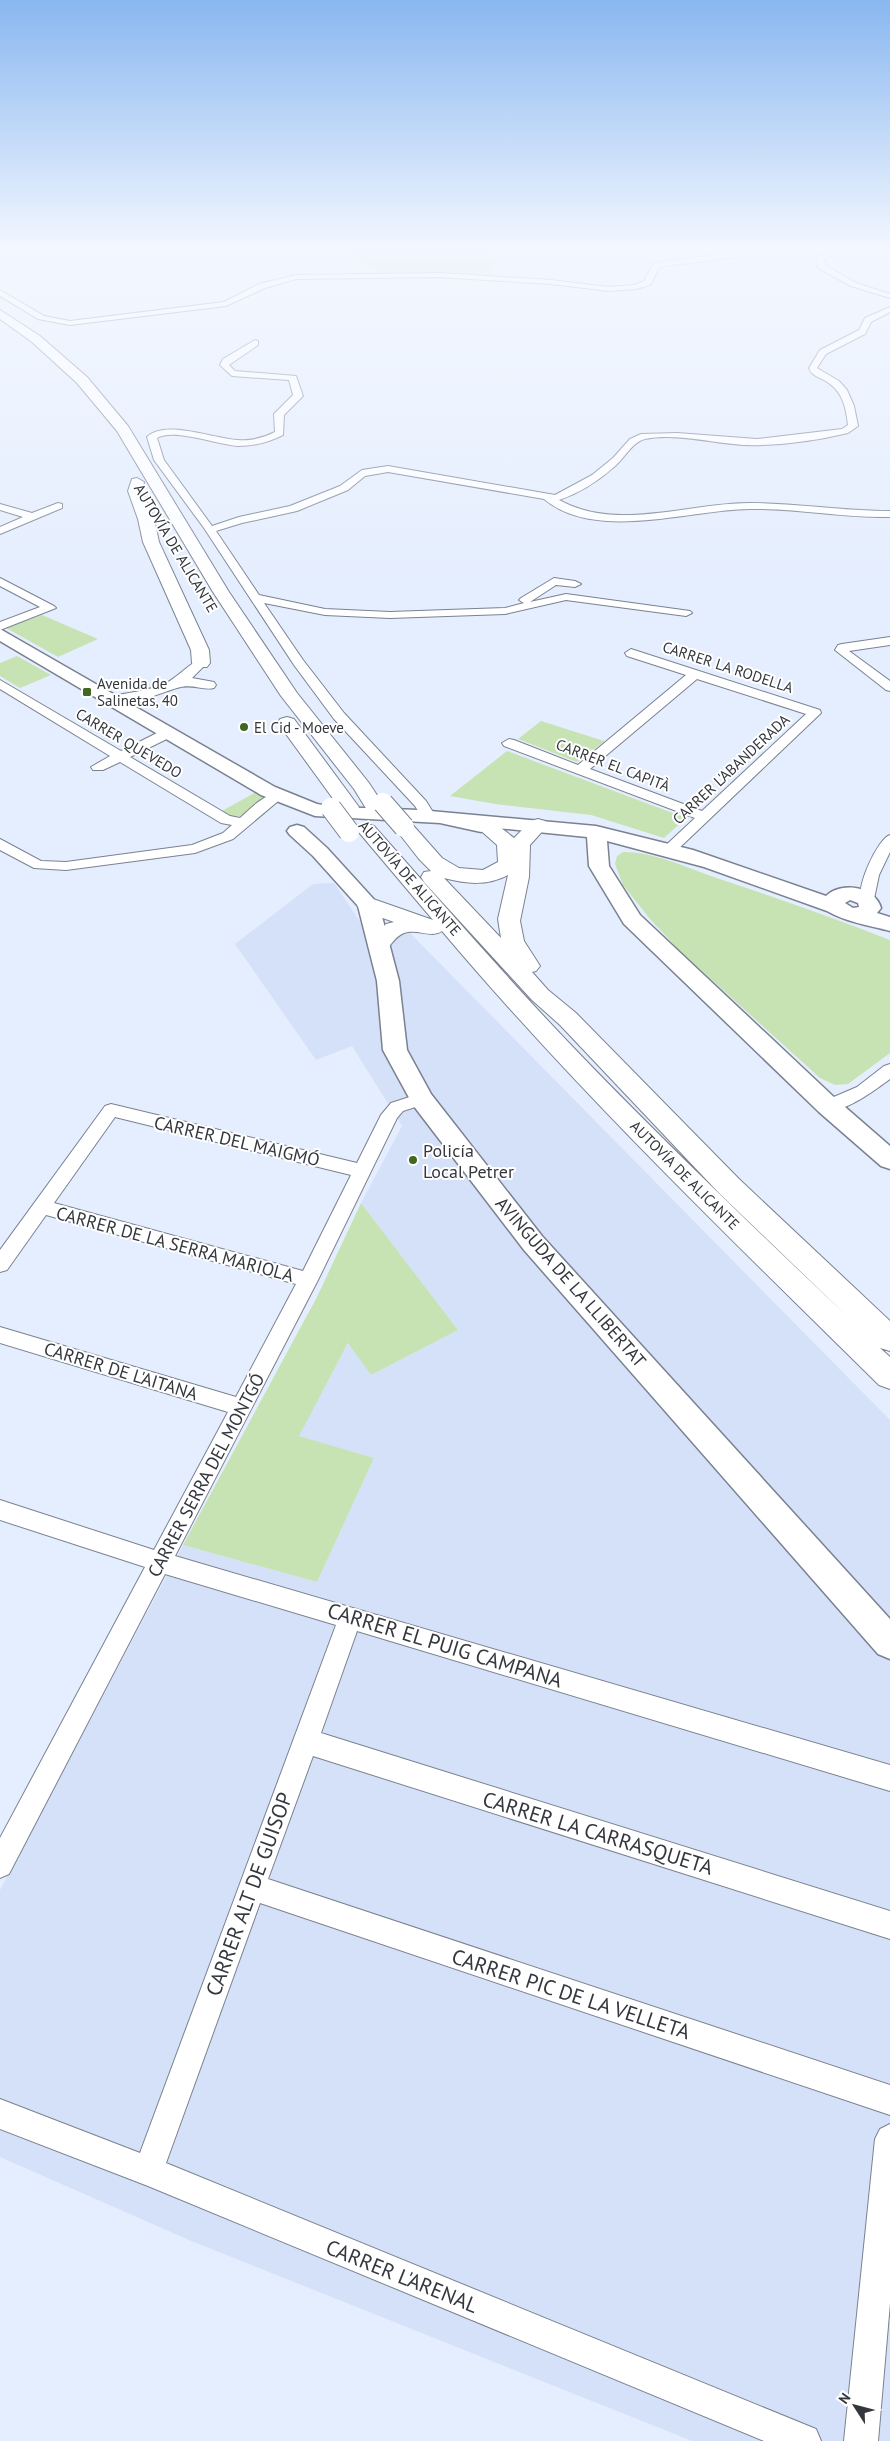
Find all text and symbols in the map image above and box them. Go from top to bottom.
street label: AUTOVÍA DE ALICANTE [130,480,222,616]
street label: CARRER LA RODELLA [660,637,796,697]
place label: Avenida de Salinetas, 40 [97,674,178,710]
marker: Avenida de Salinetas, 40 [81,686,93,698]
street label: CARRER QUEVEDO [72,704,186,782]
street label: CARRER L'ABANDERADA [669,710,794,828]
place label: El Cid - Moeve [254,718,344,737]
marker: El Cid - Moeve [238,721,250,733]
street label: CARRER EL CAPITÀ [553,735,673,796]
street label: AUTOVÍA DE ALICANTE [355,816,465,940]
street label: CARRER DEL MAIGMÓ [152,1111,322,1171]
street label: AUTOVÍA DE ALICANTE [626,1116,744,1234]
place label: Policía Local Petrer [423,1139,514,1183]
marker: Policía Local Petrer [407,1154,419,1166]
street label: AVINGUDA DE LA LLIBERTAT [491,1192,651,1372]
street label: CARRER DE LA SERRA MARIOLA [54,1201,297,1287]
street label: CARRER DE L'AITANA [41,1337,201,1405]
street label: CARRER SERRA DEL MONTGÓ [142,1369,270,1581]
street label: CARRER EL PUIG CAMPANA [324,1596,566,1694]
street label: CARRER LA CARRASQUETA [480,1785,717,1881]
street label: CARRER ALT DE GUISOP [200,1788,298,2000]
street label: CARRER PIC DE LA VELLETA [448,1943,694,2046]
street label: CARRER L'ARENAL [322,2233,482,2319]
north arrow [830,2381,880,2431]
text: N [834,2389,854,2407]

